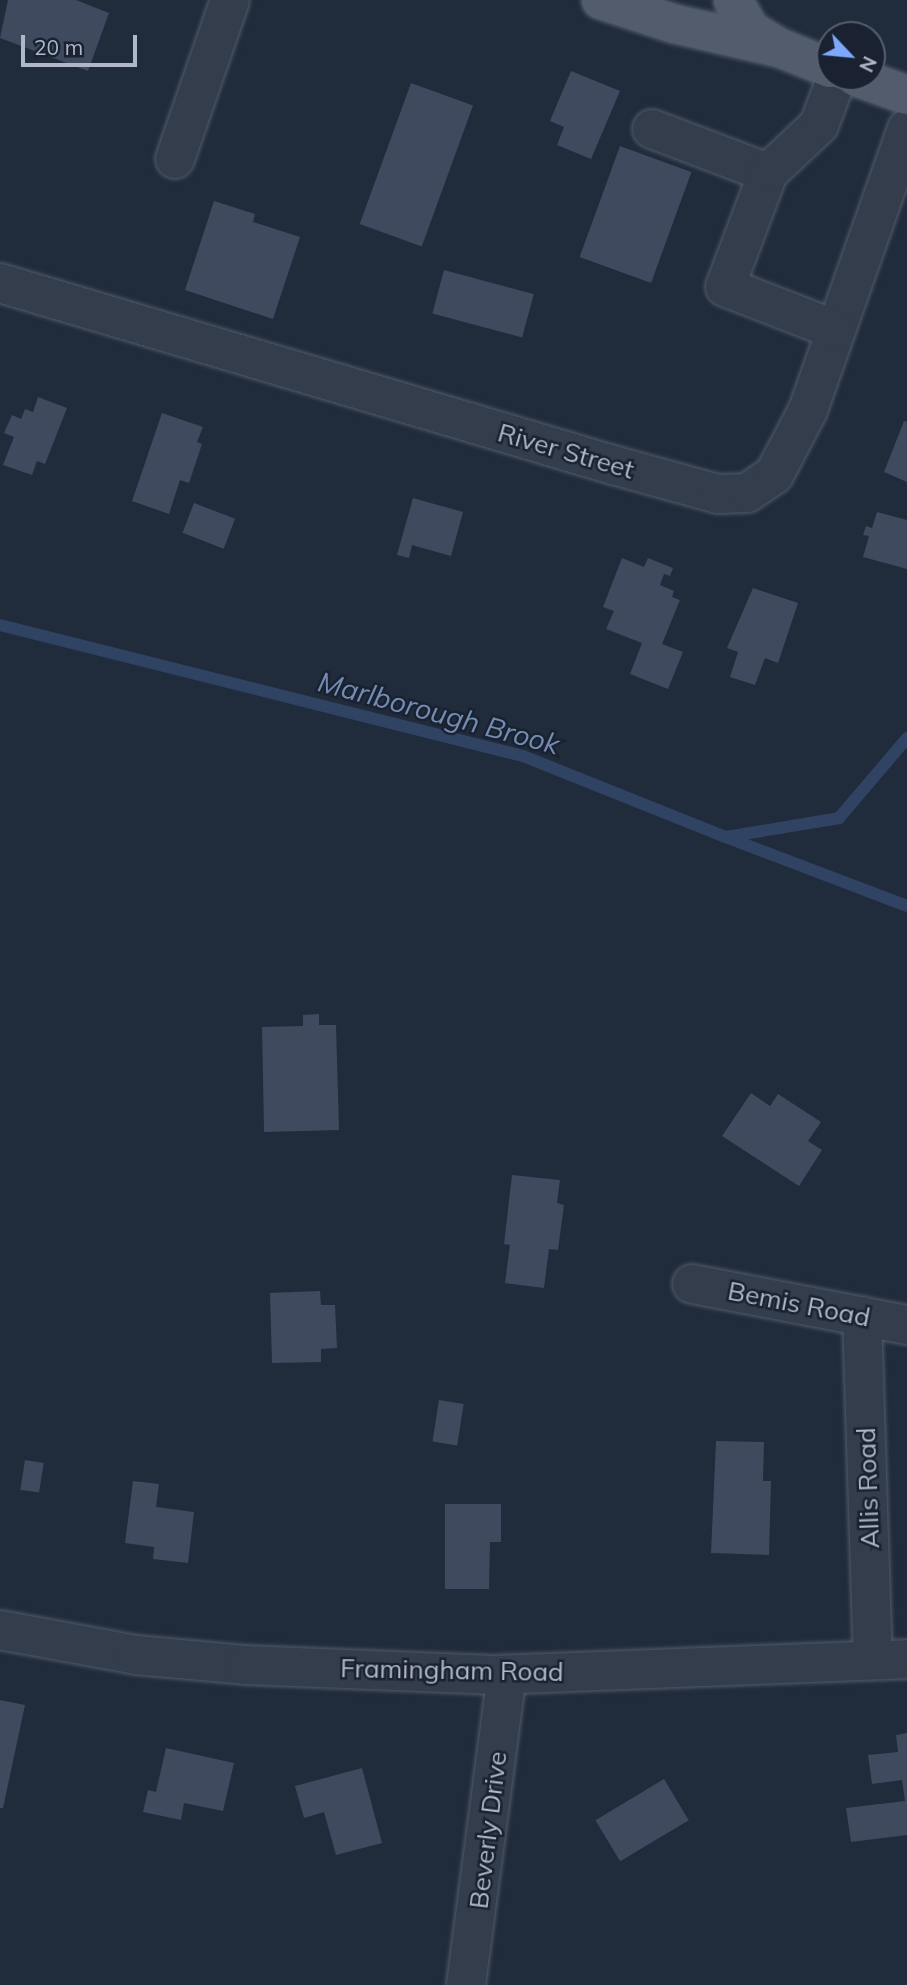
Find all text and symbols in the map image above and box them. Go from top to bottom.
scale bar [24,21,140,65]
north arrow [816,21,886,91]
text: 20 m [34,34,83,60]
text: N [854,53,882,76]
street label: River Street [494,417,638,485]
water label: Marlborough Brook [315,665,563,761]
street label: Bemis Road [725,1275,873,1333]
street label: Allis Road [850,1427,886,1549]
street label: Framingham Road [340,1652,564,1688]
street label: Beverly Drive [463,1749,513,1911]

